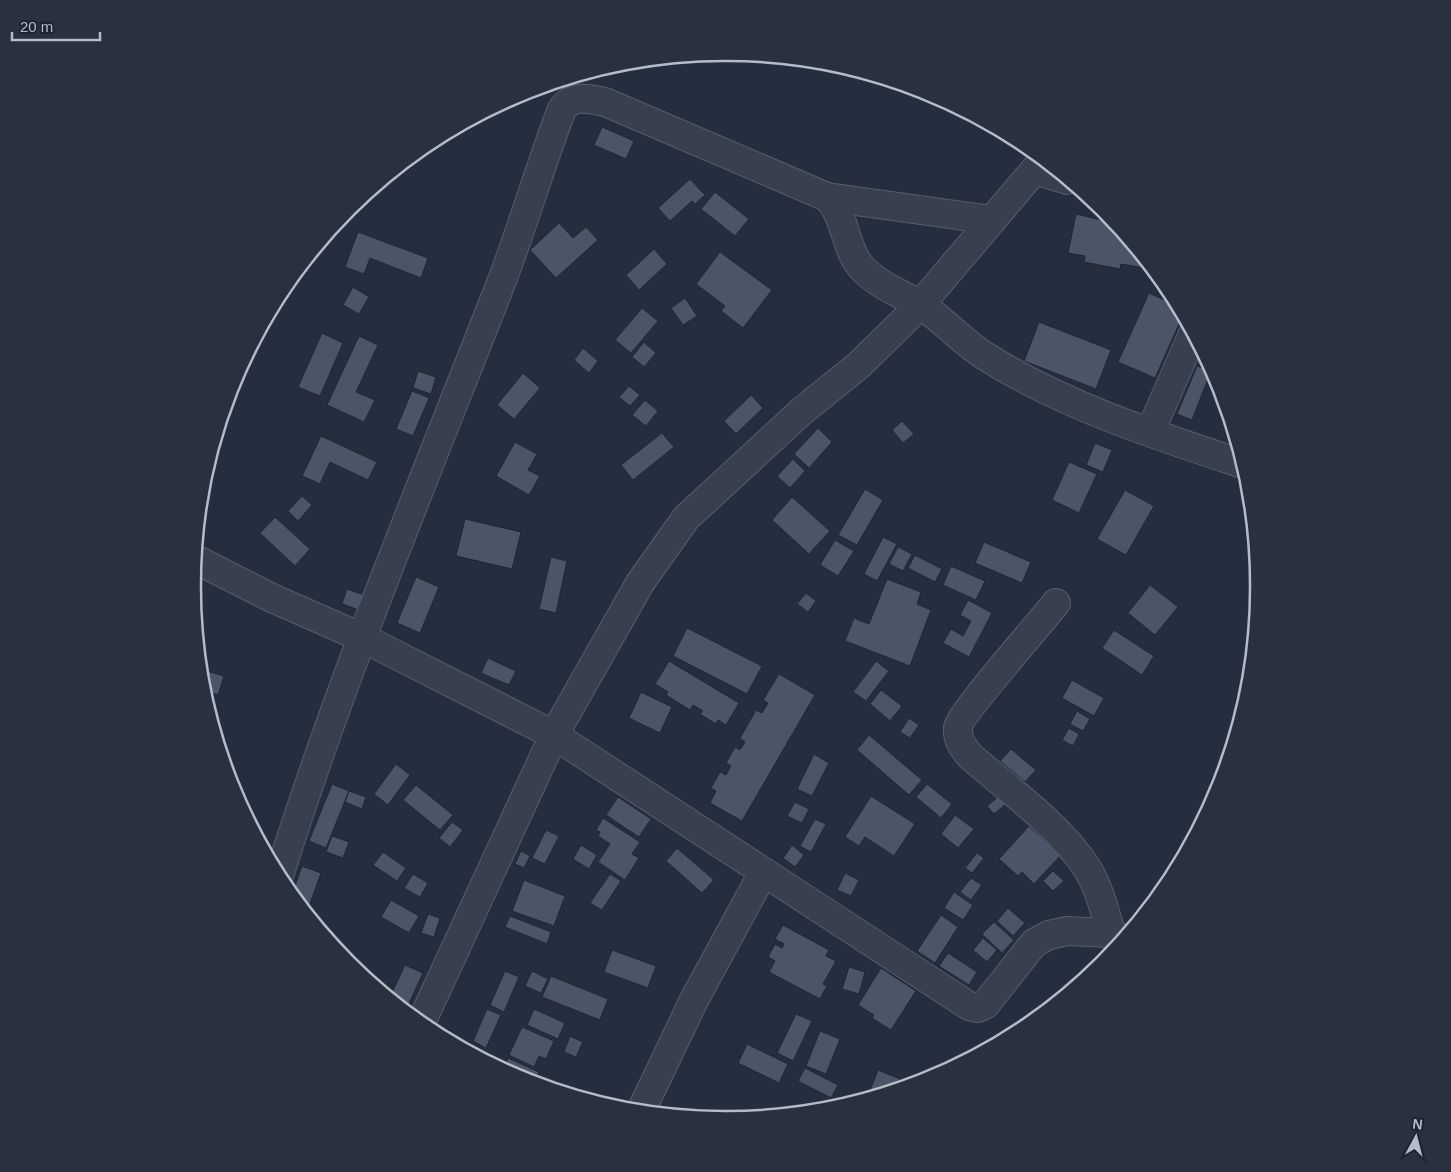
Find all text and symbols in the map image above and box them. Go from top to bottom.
scale bar [12,10,100,42]
text: 20 m [20,18,53,35]
north arrow [1391,1112,1441,1162]
text: N [1412,1116,1424,1133]

